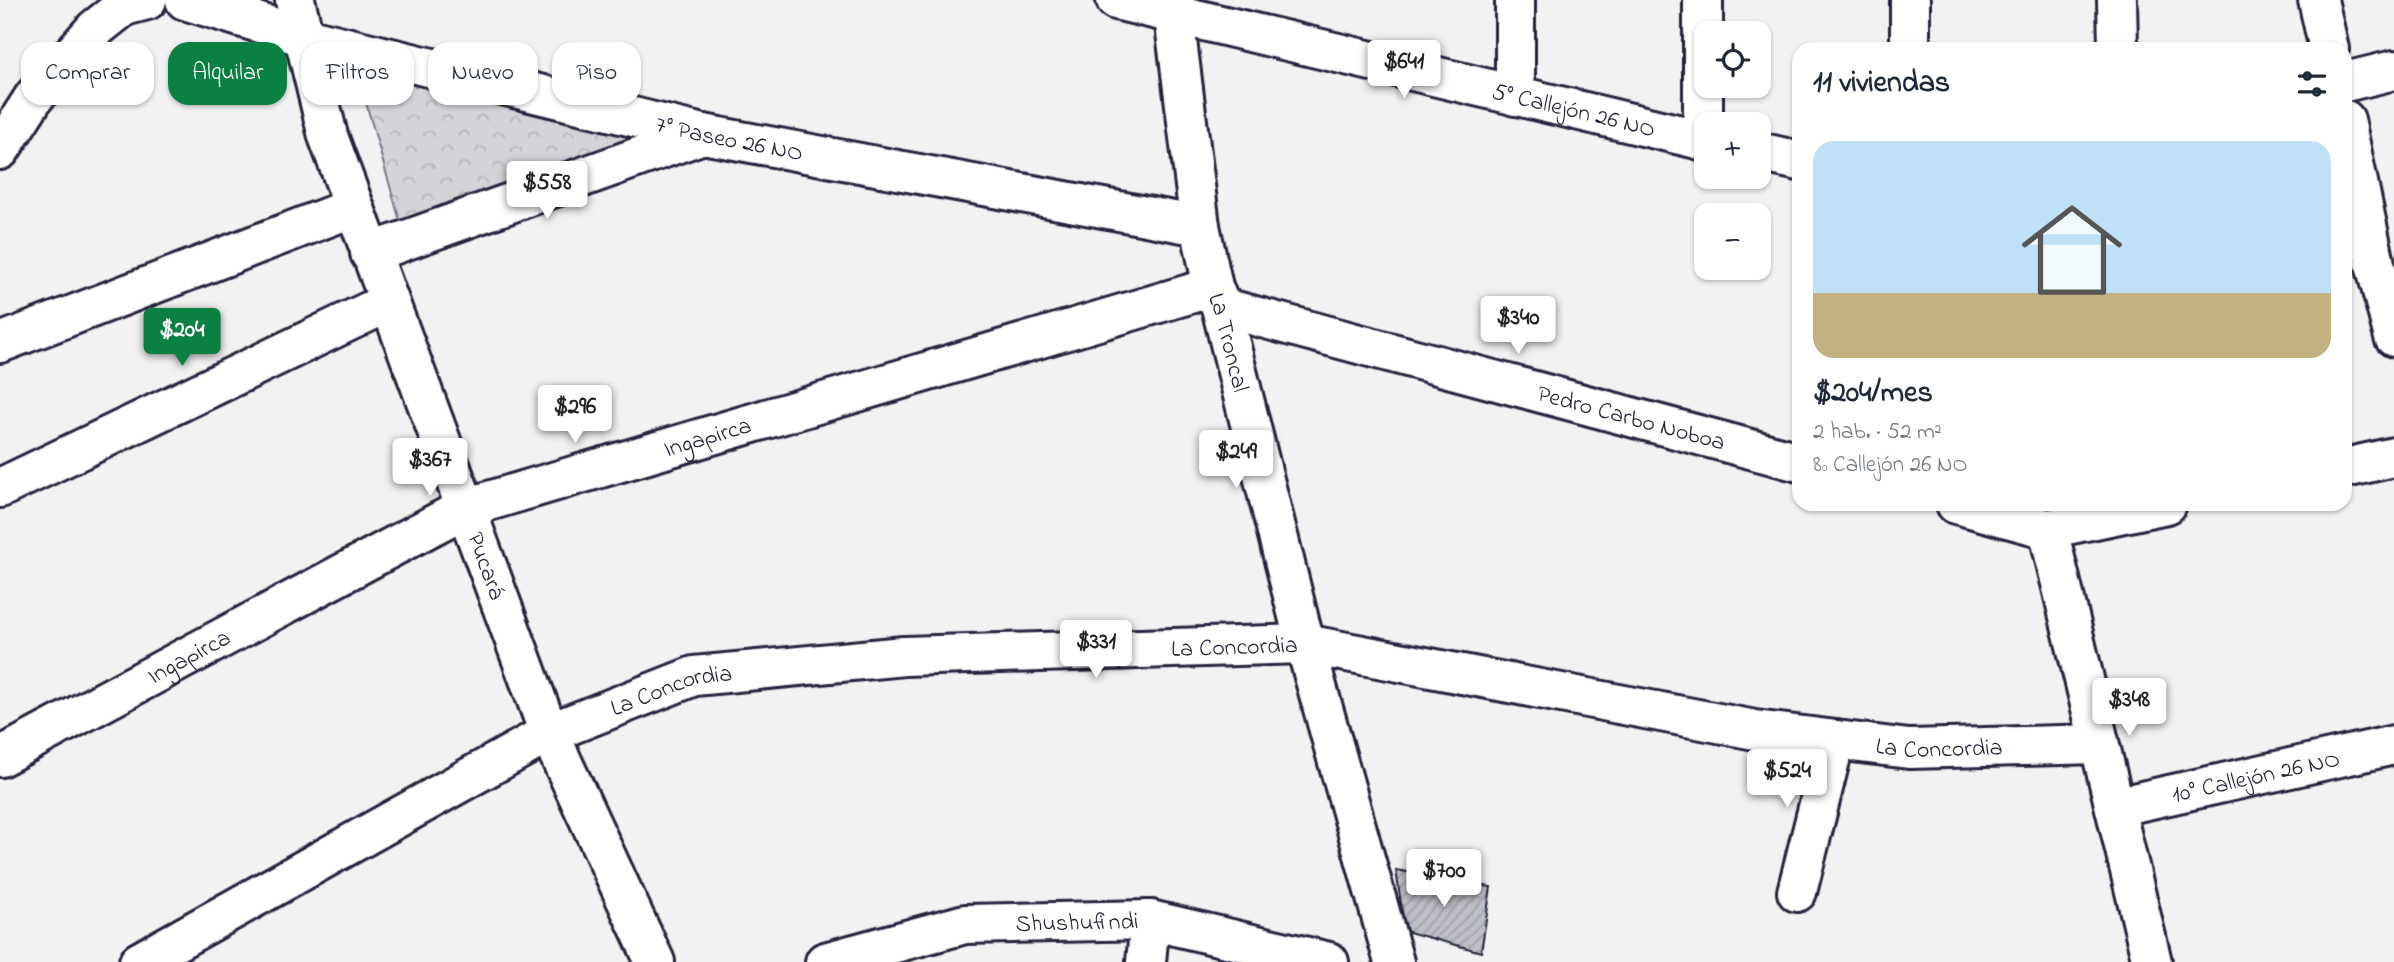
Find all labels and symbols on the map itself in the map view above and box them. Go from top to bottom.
pin: $641 [1363,41,1445,100]
street label: 5° Callejón 26 NO [1488,76,1659,148]
street label: 7° Paseo 26 NO [652,108,806,172]
pin: $558 [506,162,588,221]
street label: La Troncal [1197,288,1257,396]
pin: $340 [1477,296,1559,356]
pin: $204 [141,308,223,368]
street label: Pedro Carbo Noboa [1533,378,1729,461]
pin: $296 [534,386,616,445]
street label: Ingapirca [660,409,756,468]
pin: $249 [1195,430,1277,490]
pin: $367 [389,438,471,498]
street label: Pucará [456,528,513,605]
pin: $331 [1055,620,1137,680]
street label: Ingapirca [142,622,238,695]
street label: La Concordia [1171,629,1298,668]
street label: La Concordia [606,657,734,727]
pin: $348 [2088,678,2170,738]
street label: La Concordia [1874,730,2003,769]
street label: 10° Callejón 26 NO [2169,743,2343,814]
pin: $524 [1746,750,1828,809]
pin: $700 [1403,850,1485,909]
street label: Shushufindi [1015,905,1139,943]

